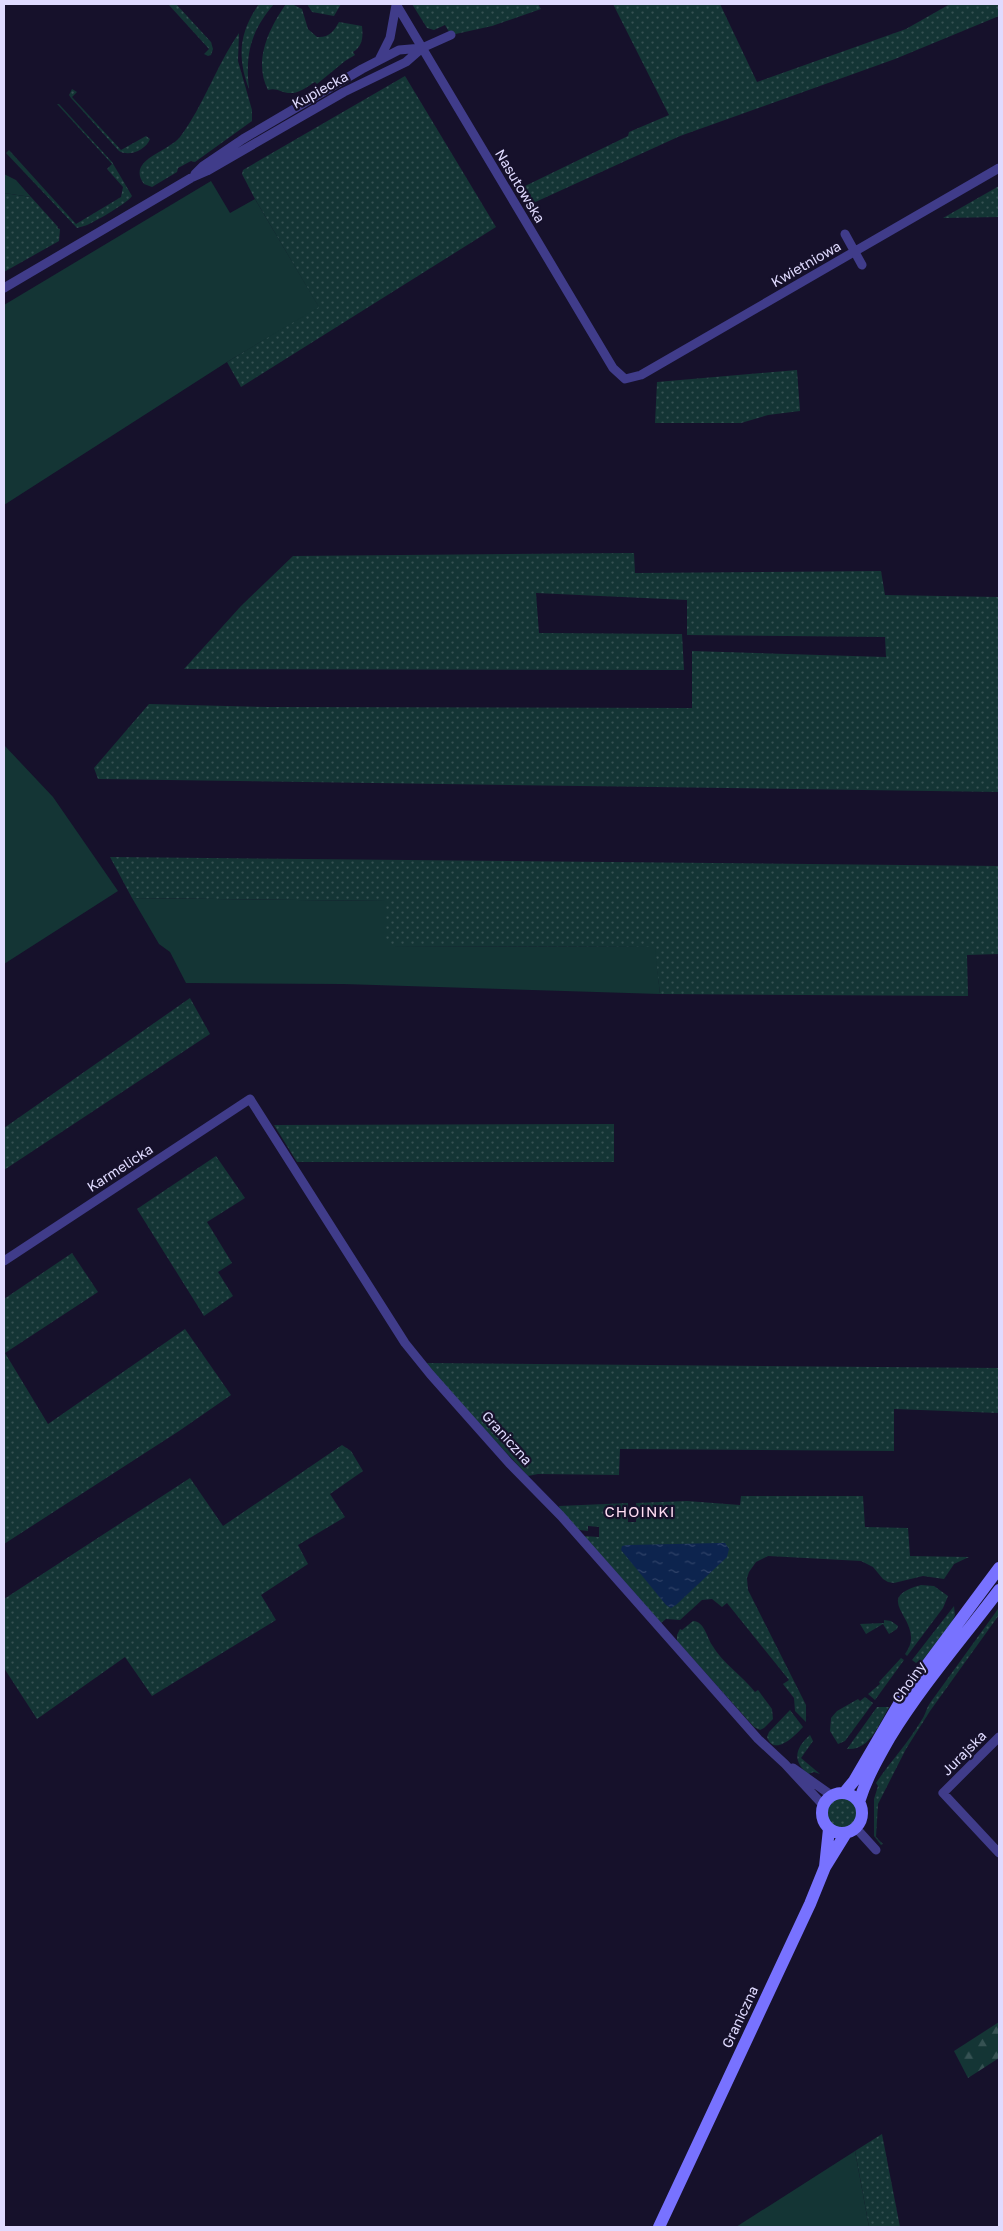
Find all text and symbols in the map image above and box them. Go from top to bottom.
street label: Kupiecka [289,67,351,112]
street label: Nasutowska [492,146,549,226]
street label: Kwietniowa [768,237,844,290]
street label: Karmelicka [84,1140,156,1195]
street label: Graniczna [479,1407,536,1468]
district label: CHOINKI [605,1502,675,1520]
street label: Choiny [888,1658,929,1705]
street label: Jurajska [938,1727,990,1779]
street label: Graniczna [718,1983,761,2051]

